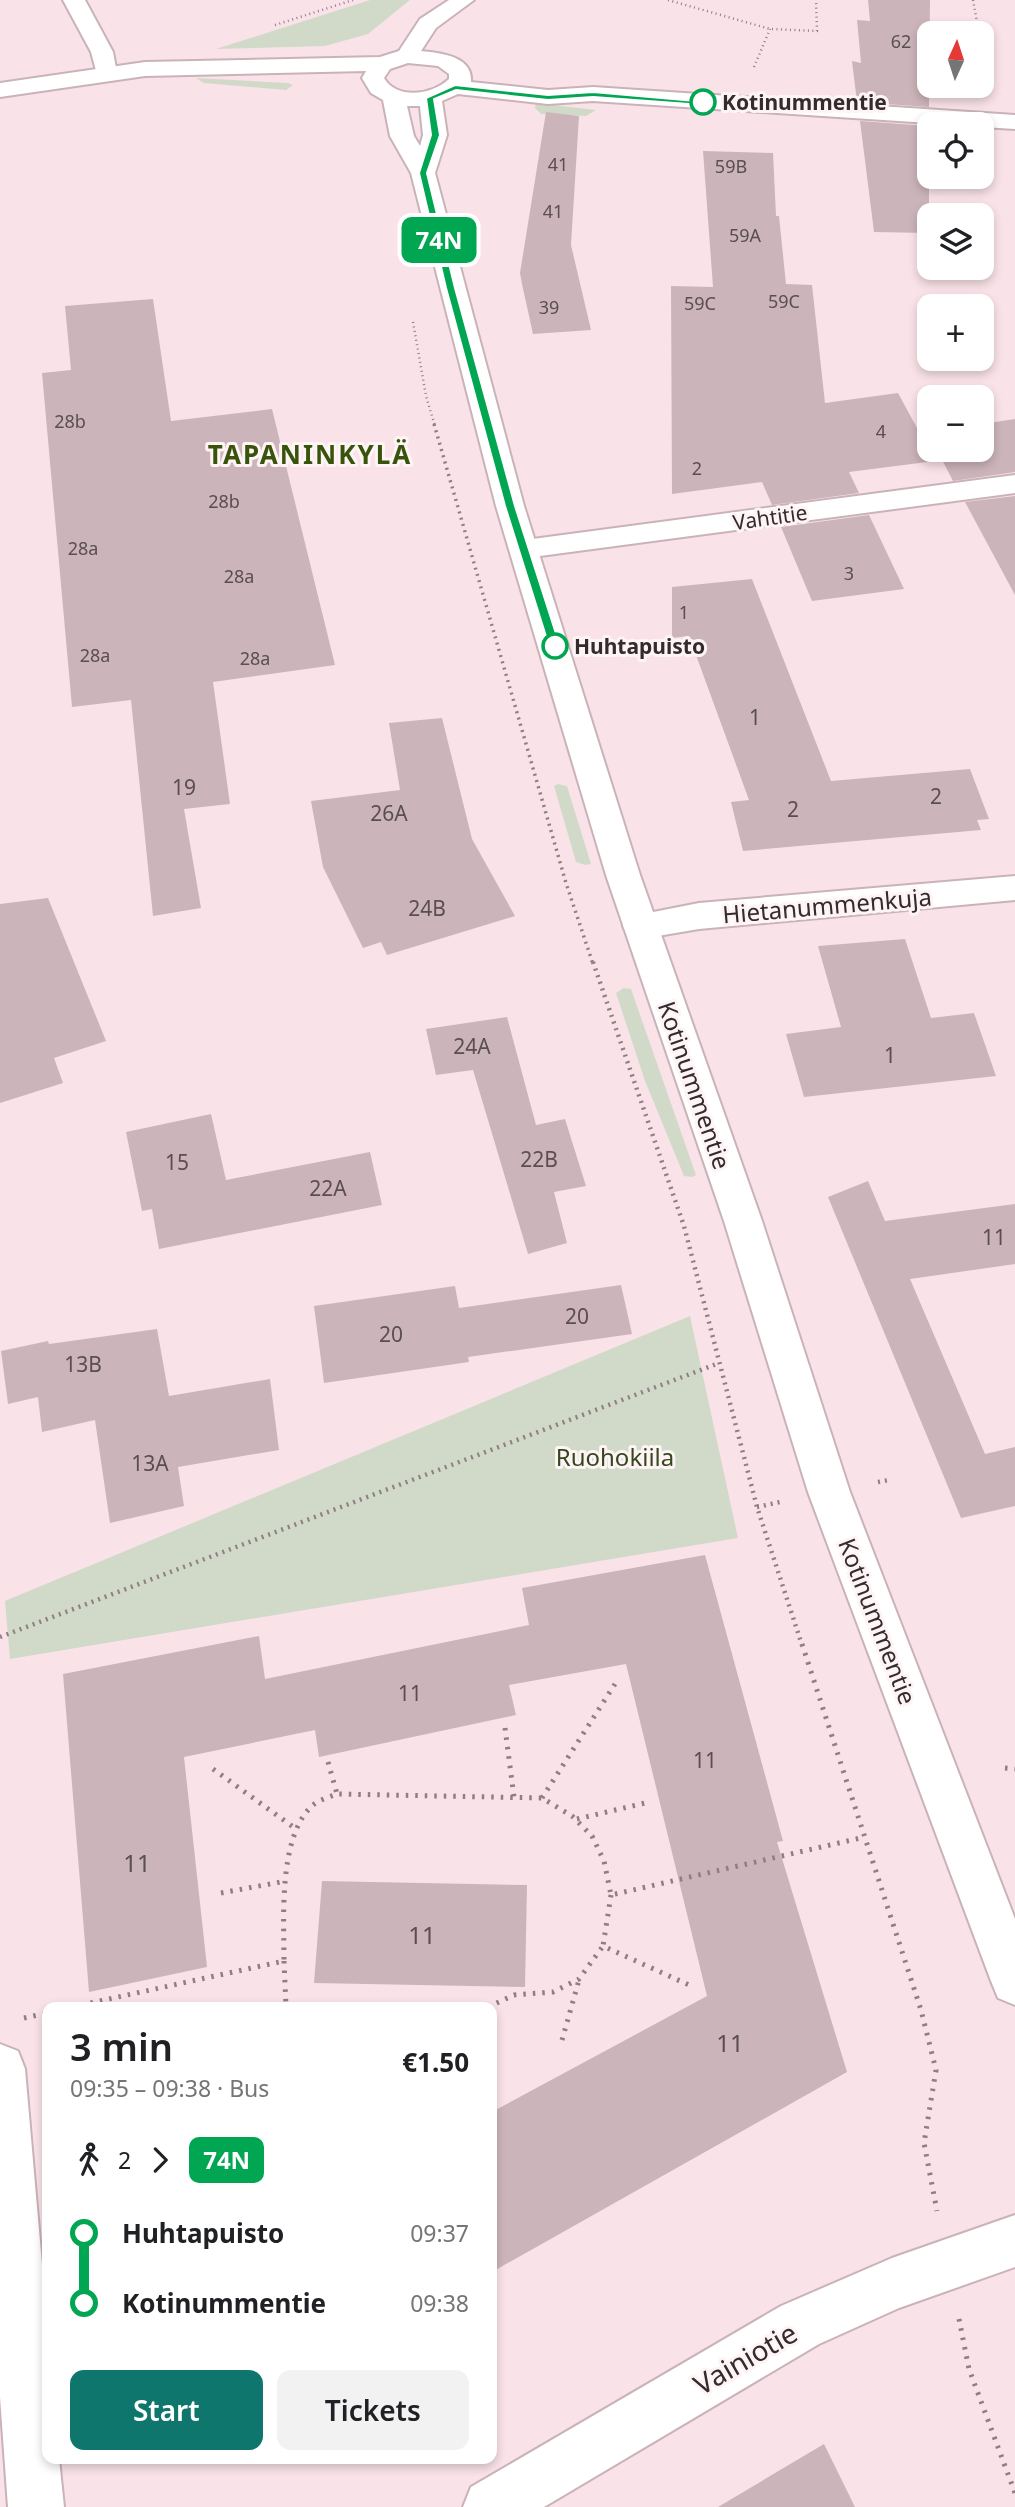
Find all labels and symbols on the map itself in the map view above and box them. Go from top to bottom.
north arrow [917,21,994,98]
house number: 62 [891,29,911,53]
place label: Kotinummentie [722,88,887,116]
marker: Kotinummentie [690,89,716,115]
house number: 41 [548,152,568,176]
house number: 59B [715,154,747,178]
house number: 41 [543,199,563,223]
line badge: 74N [399,217,479,263]
house number: 59A [729,223,762,247]
house number: 59C [768,289,800,313]
house number: 59C [684,291,716,315]
house number: 39 [539,295,559,319]
house number: 28b [54,409,86,433]
house number: 4 [876,419,886,443]
district label: TAPANINKYLÄ [208,436,412,472]
house number: 2 [692,456,702,480]
house number: 28b [208,489,240,513]
street label: Vahtitie [731,498,809,536]
house number: 28a [68,536,98,560]
house number: 3 [844,561,854,585]
house number: 28a [224,564,254,588]
house number: 1 [679,600,689,624]
place label: Huhtapuisto [574,632,705,660]
marker: Huhtapuisto [542,633,568,659]
house number: 28a [80,643,110,667]
house number: 28a [240,646,270,670]
house number: 1 [749,703,761,731]
house number: 19 [172,773,196,801]
house number: 2 [930,782,942,810]
house number: 2 [787,795,799,823]
house number: 26A [370,799,408,827]
street label: Hietanummenkuja [721,879,933,931]
house number: 24B [408,894,446,922]
street label: Kotinummentie [651,997,739,1173]
house number: 24A [453,1032,491,1060]
house number: 1 [884,1041,896,1069]
house number: 22B [520,1145,558,1173]
house number: 15 [165,1148,189,1176]
house number: 22A [309,1174,347,1202]
house number: 11 [982,1223,1006,1251]
house number: 20 [565,1302,589,1330]
house number: 20 [379,1320,403,1348]
house number: 13B [64,1350,102,1378]
park label: Ruohokiila [556,1440,674,1473]
house number: 13A [131,1449,169,1477]
street label: Kotinummentie [831,1533,925,1709]
house number: 11 [398,1679,422,1707]
house number: 11 [693,1746,717,1774]
house number: 11 [123,1846,151,1879]
house number: 11 [408,1918,436,1951]
house number: 11 [716,2026,744,2059]
street label: Vainiotie [686,2313,804,2403]

